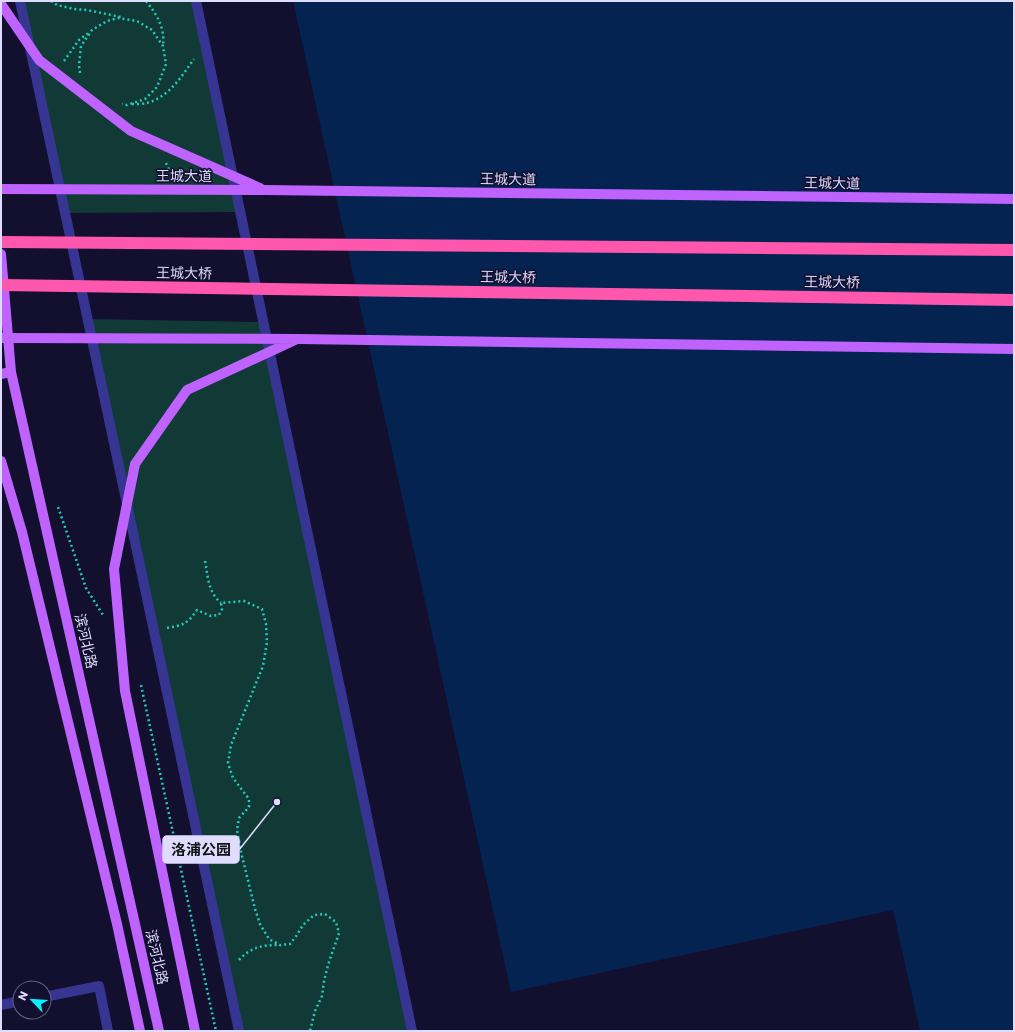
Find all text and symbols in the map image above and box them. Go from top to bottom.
street label: 王城大道 [156,166,212,186]
street label: 王城大道 [480,169,536,189]
street label: 王城大道 [804,173,860,193]
street label: 王城大桥 [156,263,212,283]
street label: 王城大桥 [480,267,536,287]
street label: 王城大桥 [804,272,860,292]
street label: 滨河北路 [70,611,102,671]
callout: 洛浦公园 [163,836,239,863]
text: 洛浦公园 [171,839,231,860]
street label: 滨河北路 [141,927,173,987]
north arrow [12,980,52,1020]
text: N [14,989,32,1003]

